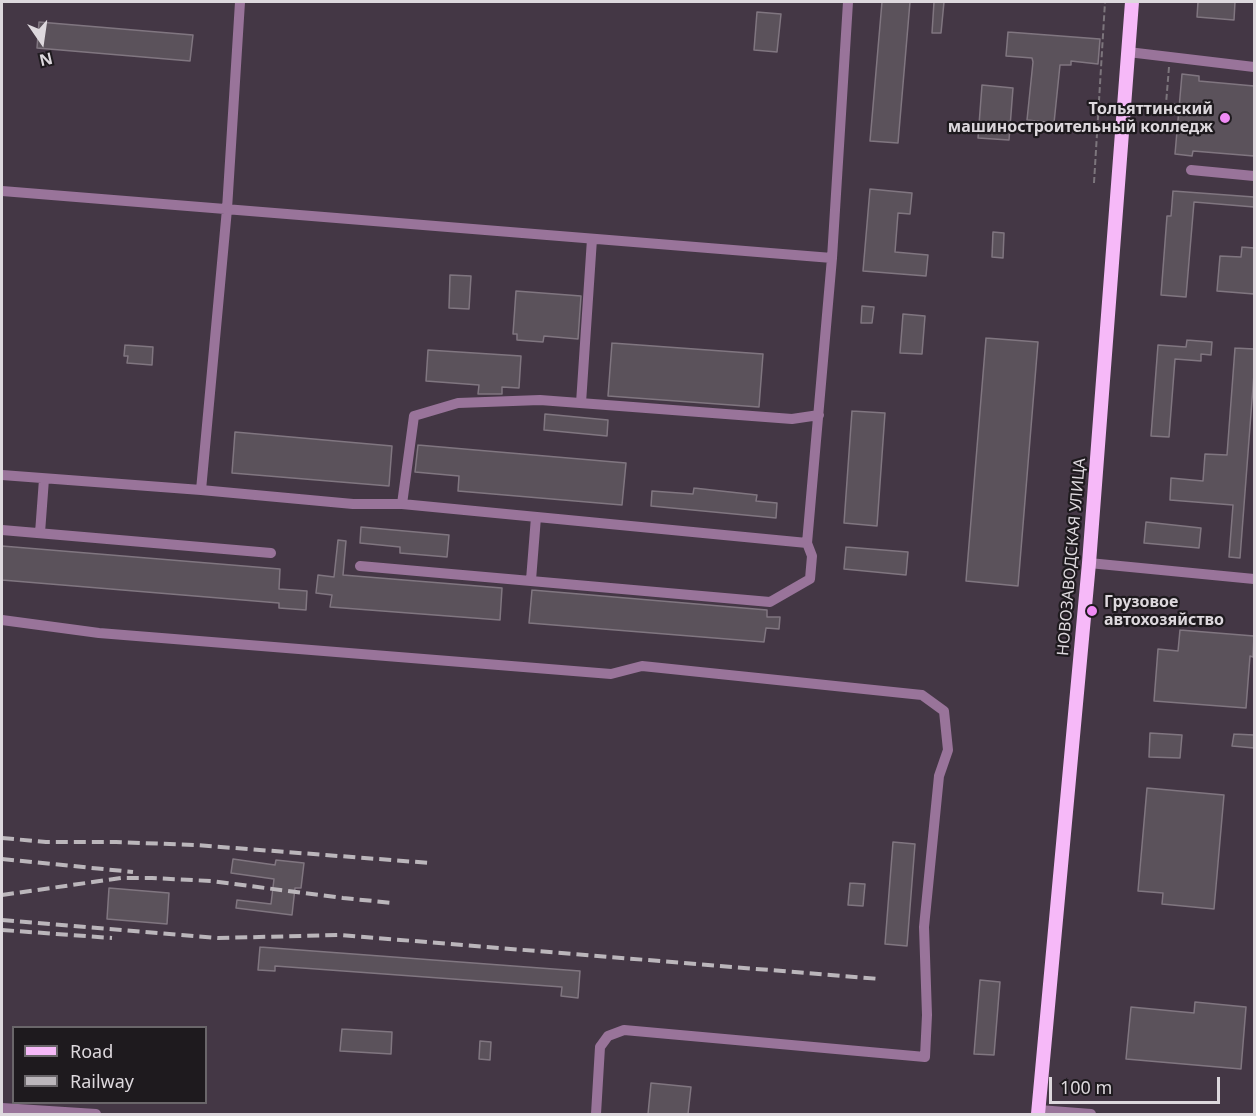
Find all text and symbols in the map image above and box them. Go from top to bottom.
north arrow [12,12,72,72]
text: N [37,47,55,72]
place label: Тольяттинский машиностроительный колледж [948,99,1213,137]
marker: Тольяттинский машиностроительный колледж [1218,111,1232,125]
street label: НОВОЗАВОДСКАЯ УЛИЦА [1054,457,1090,657]
place label: Грузовое автохозяйство [1104,592,1224,630]
marker: Грузовое автохозяйство [1085,604,1099,618]
legend [12,1026,207,1104]
text: Road [70,1039,113,1063]
scale bar [1052,1065,1223,1103]
text: Railway [70,1069,134,1093]
text: 100 m [1060,1075,1112,1099]

